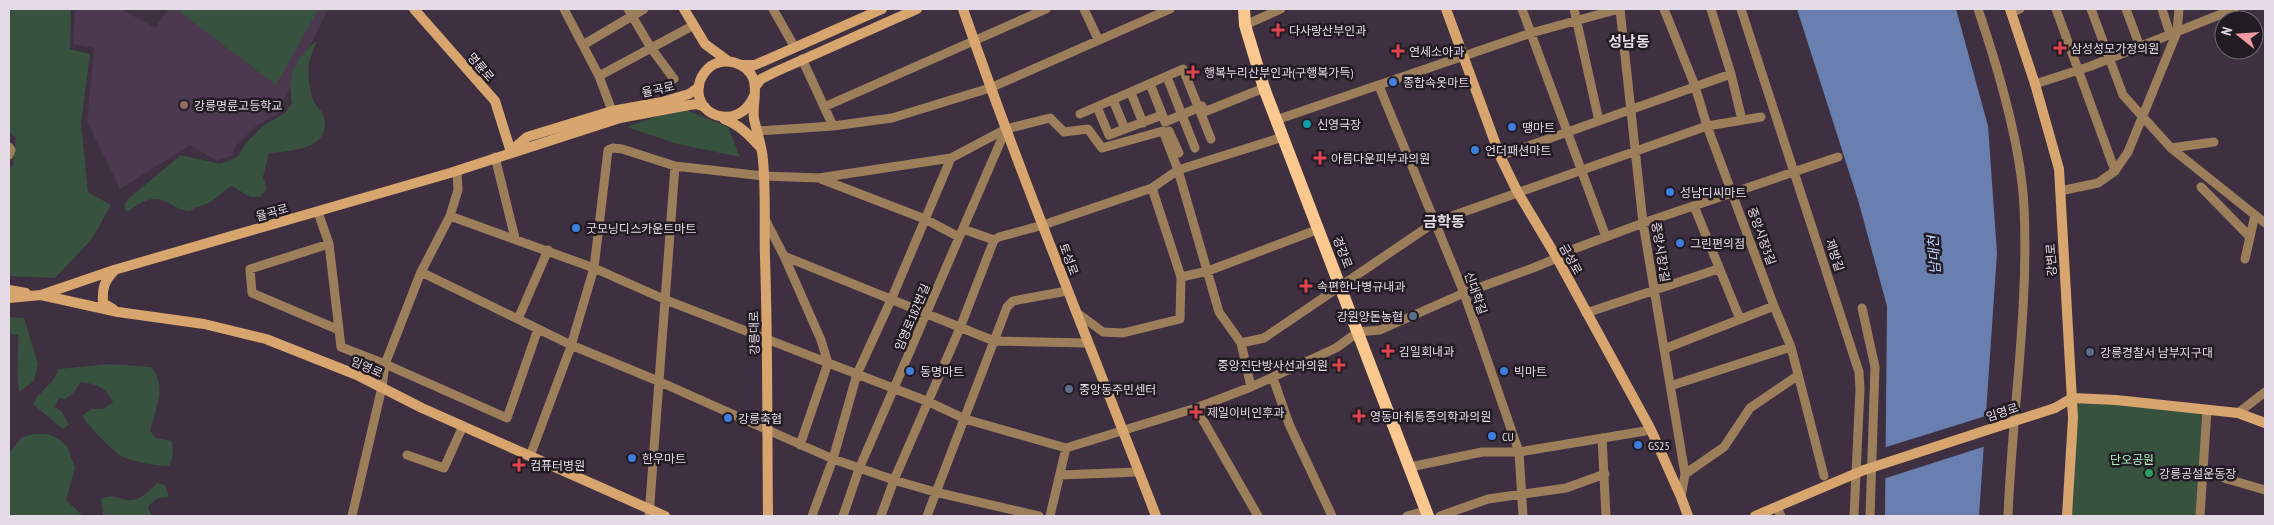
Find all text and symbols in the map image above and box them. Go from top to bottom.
north arrow [2214,10,2264,60]
marker: 다사랑산부인과 [1271,23,1285,37]
place label: 다사랑산부인과 [1289,23,1366,38]
text: N [2217,25,2236,37]
district label: 성남동 [1608,32,1650,51]
marker: 삼성성모가정의원 [2053,41,2067,55]
place label: 삼성성모가정의원 [2071,41,2159,56]
marker: 연세소아과 [1391,44,1405,58]
place label: 연세소아과 [1409,44,1464,59]
street label: 명륜로 [464,50,498,84]
marker: 행복누리산부인과(구행복가득) [1186,65,1200,79]
place label: 행복누리산부인과(구행복가득) [1204,65,1353,80]
place label: 종합속옷마트 [1403,75,1469,90]
marker: 종합속옷마트 [1387,76,1399,88]
street label: 율곡로 [640,78,676,100]
place label: 강릉명륜고등학교 [194,98,282,113]
marker: 강릉명륜고등학교 [178,99,190,111]
place label: 신영극장 [1317,117,1361,132]
marker: 신영극장 [1301,118,1313,130]
place label: 땡마트 [1522,120,1555,135]
marker: 땡마트 [1506,121,1518,133]
place label: 언더패션마트 [1485,143,1551,158]
marker: 언더패션마트 [1469,144,1481,156]
marker: 아름다운피부과의원 [1313,151,1327,165]
place label: 아름다운피부과의원 [1331,151,1430,166]
place label: 성남디씨마트 [1680,185,1746,200]
marker: 성남디씨마트 [1664,186,1676,198]
street label: 율곡로 [254,200,290,224]
street label: 중앙시장3길 [1745,205,1779,267]
district label: 금학동 [1423,212,1465,231]
place label: 굿모닝디스카운트마트 [586,221,696,236]
street label: 중앙시장2길 [1649,221,1673,283]
marker: 굿모닝디스카운트마트 [570,222,582,234]
street label: 경강로 [1330,234,1356,270]
water label: 남대천 [1924,234,1944,275]
place label: 그린편의점 [1690,236,1745,251]
marker: 그린편의점 [1674,237,1686,249]
street label: 제방길 [1823,237,1847,273]
street label: 토성로 [1056,241,1082,277]
street label: 금성로 [1556,241,1586,277]
street label: 강변로 [2043,243,2059,277]
street label: 신대학길 [1461,270,1491,316]
marker: 속편한나병규내과 [1299,279,1313,293]
place label: 속편한나병규내과 [1317,279,1405,294]
street label: 임영로182번길 [891,281,933,353]
place label: 강원양돈농협 [1337,309,1403,324]
marker: 강원양돈농협 [1407,310,1419,322]
street label: 강릉대로 [746,311,762,355]
marker: 김일회내과 [1381,344,1395,358]
place label: 김일회내과 [1399,344,1454,359]
place label: 강릉경찰서 남부지구대 [2100,345,2213,360]
marker: 강릉경찰서 남부지구대 [2084,346,2096,358]
street label: 임영로 [349,353,385,381]
place label: 중앙진단방사선과의원 [1218,358,1328,373]
marker: 중앙진단방사선과의원 [1332,358,1346,372]
place label: 동명마트 [920,364,964,379]
place label: 빅마트 [1514,364,1547,379]
marker: 동명마트 [904,365,916,377]
marker: 빅마트 [1498,365,1510,377]
place label: 중앙동주민센터 [1079,382,1156,397]
marker: 중앙동주민센터 [1063,383,1075,395]
street label: 임영로 [1984,400,2020,424]
marker: 제일이비인후과 [1189,405,1203,419]
place label: 제일이비인후과 [1207,405,1284,420]
marker: 영동마취통증의학과의원 [1352,409,1366,423]
place label: 영동마취통증의학과의원 [1370,409,1491,424]
place label: 강릉축협 [738,411,782,426]
marker: 강릉축협 [722,412,734,424]
place label: CU [1502,429,1514,444]
marker: CU [1486,430,1498,442]
place label: GS25 [1648,438,1670,453]
marker: GS25 [1632,439,1644,451]
place label: 한우마트 [642,451,686,466]
marker: 한우마트 [626,452,638,464]
park label: 단오공원 [2110,452,2154,467]
marker: 컴퓨터병원 [512,458,526,472]
place label: 컴퓨터병원 [530,458,585,473]
place label: 강릉공설운동장 [2159,466,2236,481]
marker: 강릉공설운동장 [2143,467,2155,479]

